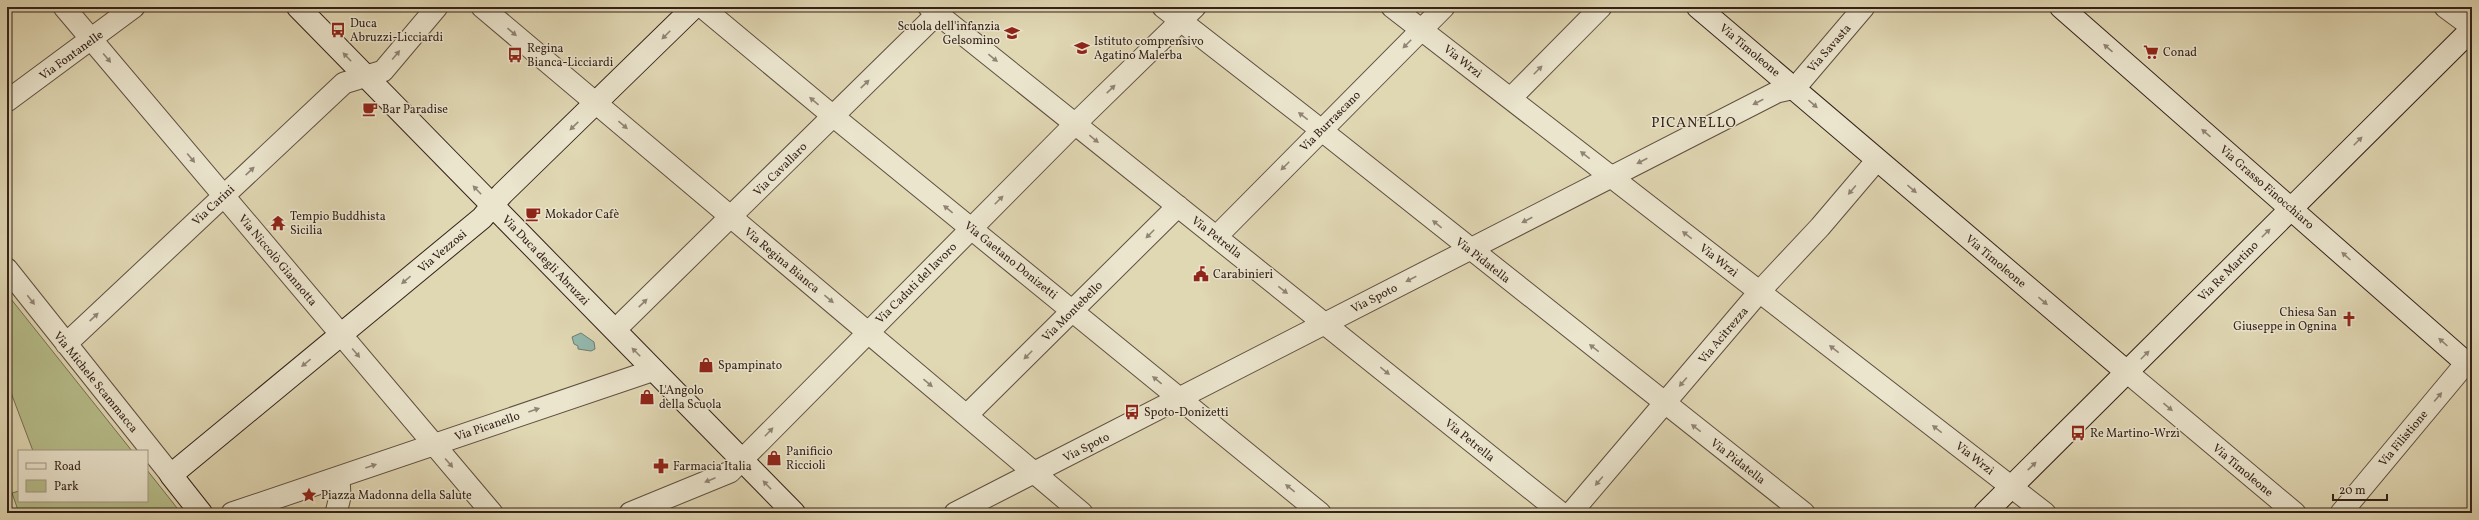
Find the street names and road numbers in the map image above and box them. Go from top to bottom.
street label: Via Timoleone [1716,21,1783,81]
street label: Via Savasta [1804,21,1855,76]
street label: Via Fontanelle [36,27,107,84]
street label: Via Wrzì [1440,42,1485,82]
street label: Via Burrascano [1297,88,1365,156]
street label: Via Cavallaro [750,139,811,200]
street label: Via Grasso Finocchiaro [2216,142,2317,233]
street label: Via Carini [189,182,239,230]
street label: Via Niccolò Giannotta [234,212,320,310]
street label: Via Duca degli Abruzzi [498,212,593,310]
street label: Via Petrella [1188,213,1245,263]
street label: Via Gaetano Donizetti [960,218,1061,304]
street label: Via Regina Bianca [740,224,823,297]
street label: Via Vezzosi [415,226,471,277]
street label: Via Timoleone [1962,232,2029,292]
street label: Via Pidatella [1452,234,1513,287]
street label: Via Re Martino [2195,238,2262,305]
street label: Via Caduti del lavoro [873,240,961,328]
street label: Via Wrzì [1696,241,1741,281]
street label: Via Montebello [1039,278,1107,346]
street label: Via Spoto [1349,280,1400,317]
street label: Via Acitrezza [1695,304,1752,367]
street label: Via Michele Scammacca [49,329,141,437]
street label: Via Filistione [2375,407,2432,470]
street label: Via Picanello [453,408,522,446]
street label: Via Petrella [1441,416,1498,466]
street label: Via Spoto [1061,429,1112,466]
street label: Via Pidatella [1707,435,1768,488]
street label: Via Wrzì [1952,439,1997,479]
street label: Via Timoleone [2209,441,2276,501]

